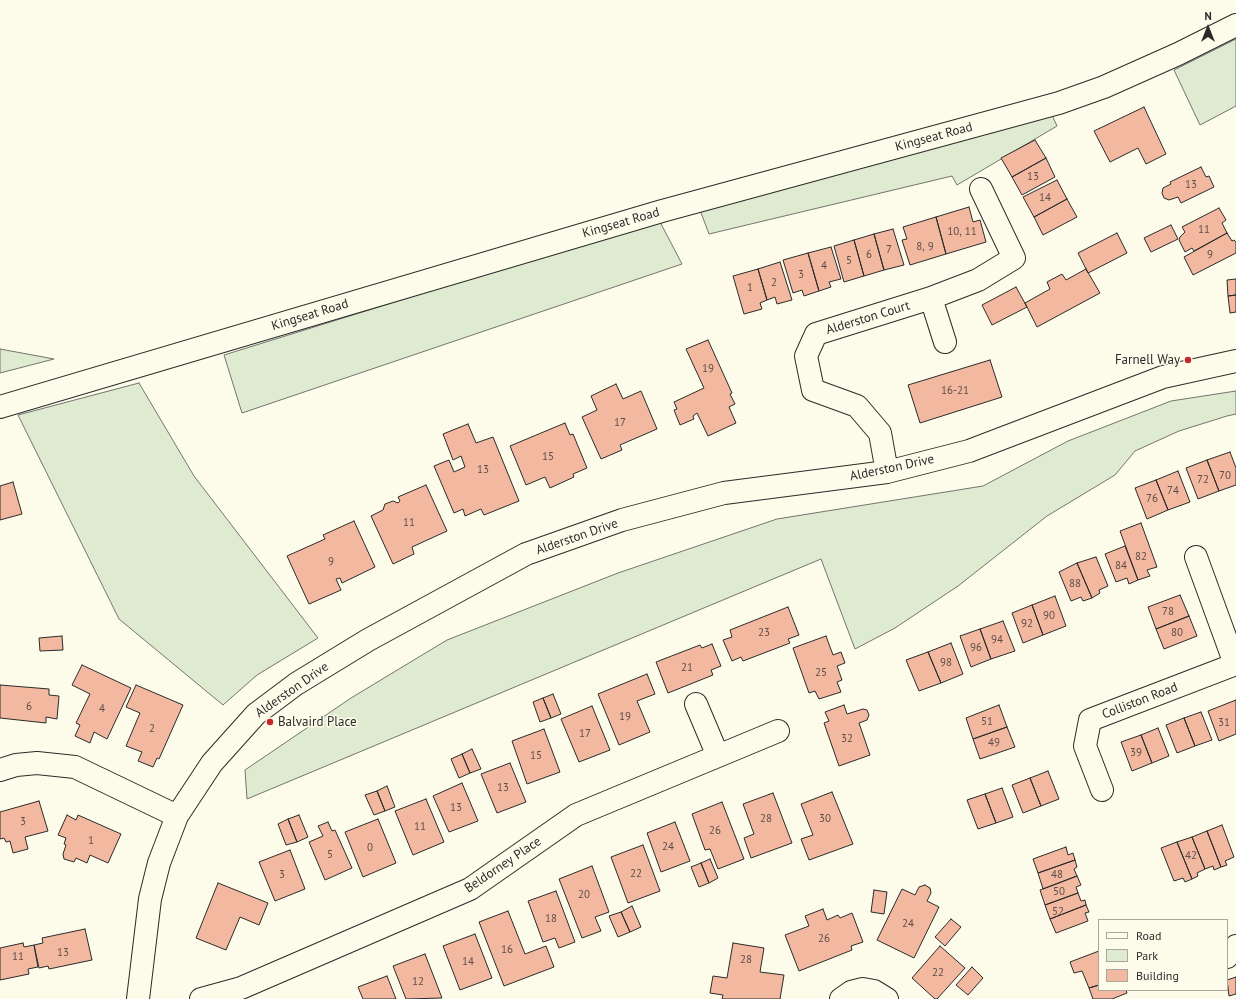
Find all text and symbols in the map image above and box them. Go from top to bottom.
north arrow [1188,8,1228,48]
text: N [1204,9,1212,23]
street label: Kingseat Road [894,119,974,155]
house number: 13 [1027,170,1039,184]
house number: 13 [1185,178,1197,192]
house number: 14 [1039,191,1051,205]
street label: Kingseat Road [581,205,661,241]
house number: 11 [1198,223,1210,237]
house number: 10, 11 [947,225,977,239]
house number: 8, 9 [916,240,934,254]
house number: 7 [886,243,892,257]
house number: 6 [866,248,872,262]
house number: 9 [1207,248,1213,262]
house number: 5 [846,254,852,268]
house number: 4 [821,259,827,273]
house number: 3 [798,268,804,282]
house number: 2 [771,276,777,290]
house number: 1 [747,281,753,295]
street label: Kingseat Road [270,296,350,334]
street label: Alderston Court [824,298,912,338]
place label: Farnell Way [1115,352,1180,368]
marker: Farnell Way [1183,355,1193,365]
house number: 19 [702,362,714,376]
house number: 16-21 [941,384,969,398]
house number: 17 [614,416,626,430]
house number: 15 [542,450,554,464]
street label: Alderston Drive [848,451,936,485]
house number: 13 [477,463,489,477]
house number: 70 [1219,469,1231,483]
house number: 72 [1197,473,1209,487]
house number: 74 [1167,484,1179,498]
house number: 76 [1146,492,1158,506]
house number: 11 [403,516,415,530]
street label: Alderston Drive [534,516,620,558]
house number: 82 [1135,550,1147,564]
house number: 9 [328,555,334,569]
house number: 84 [1115,559,1127,573]
house number: 88 [1069,577,1081,591]
house number: 78 [1162,605,1174,619]
house number: 90 [1043,609,1055,623]
house number: 92 [1021,617,1033,631]
house number: 23 [758,626,770,640]
house number: 80 [1171,626,1183,640]
house number: 94 [991,633,1003,647]
house number: 96 [970,641,982,655]
house number: 98 [940,656,952,670]
street label: Alderston Drive [252,659,332,721]
house number: 21 [681,661,693,675]
house number: 25 [815,666,827,680]
street label: Colliston Road [1100,679,1180,723]
house number: 6 [26,700,32,714]
house number: 4 [99,702,105,716]
house number: 19 [619,710,631,724]
place label: Balvaird Place [278,714,357,730]
house number: 51 [981,715,993,729]
house number: 31 [1218,716,1230,730]
marker: Balvaird Place [265,717,275,727]
house number: 2 [149,722,155,736]
house number: 17 [579,727,591,741]
house number: 32 [841,732,853,746]
house number: 49 [988,736,1000,750]
house number: 39 [1130,746,1142,760]
house number: 15 [530,749,542,763]
house number: 13 [497,781,509,795]
house number: 13 [450,801,462,815]
house number: 28 [760,812,772,826]
house number: 30 [819,812,831,826]
house number: 3 [20,815,26,829]
house number: 11 [414,820,426,834]
house number: 26 [709,824,721,838]
house number: 1 [88,834,94,848]
street label: Beldorney Place [462,834,544,896]
house number: 24 [662,840,674,854]
house number: 0 [367,841,373,855]
house number: 5 [327,848,333,862]
house number: 42 [1185,849,1197,863]
house number: 22 [630,867,642,881]
house number: 3 [279,868,285,882]
house number: 48 [1051,868,1063,882]
house number: 50 [1053,885,1065,899]
house number: 20 [578,888,590,902]
house number: 52 [1052,905,1064,919]
house number: 18 [545,912,557,926]
house number: 24 [902,917,914,931]
legend [1098,919,1228,991]
text: Road [1136,928,1161,943]
house number: 26 [818,932,830,946]
house number: 16 [501,943,513,957]
house number: 13 [57,946,69,960]
text: Park [1136,948,1158,963]
house number: 11 [12,950,24,964]
house number: 28 [740,953,752,967]
house number: 14 [462,955,474,969]
house number: 22 [932,966,944,980]
text: Building [1136,968,1179,983]
house number: 12 [412,975,424,989]

